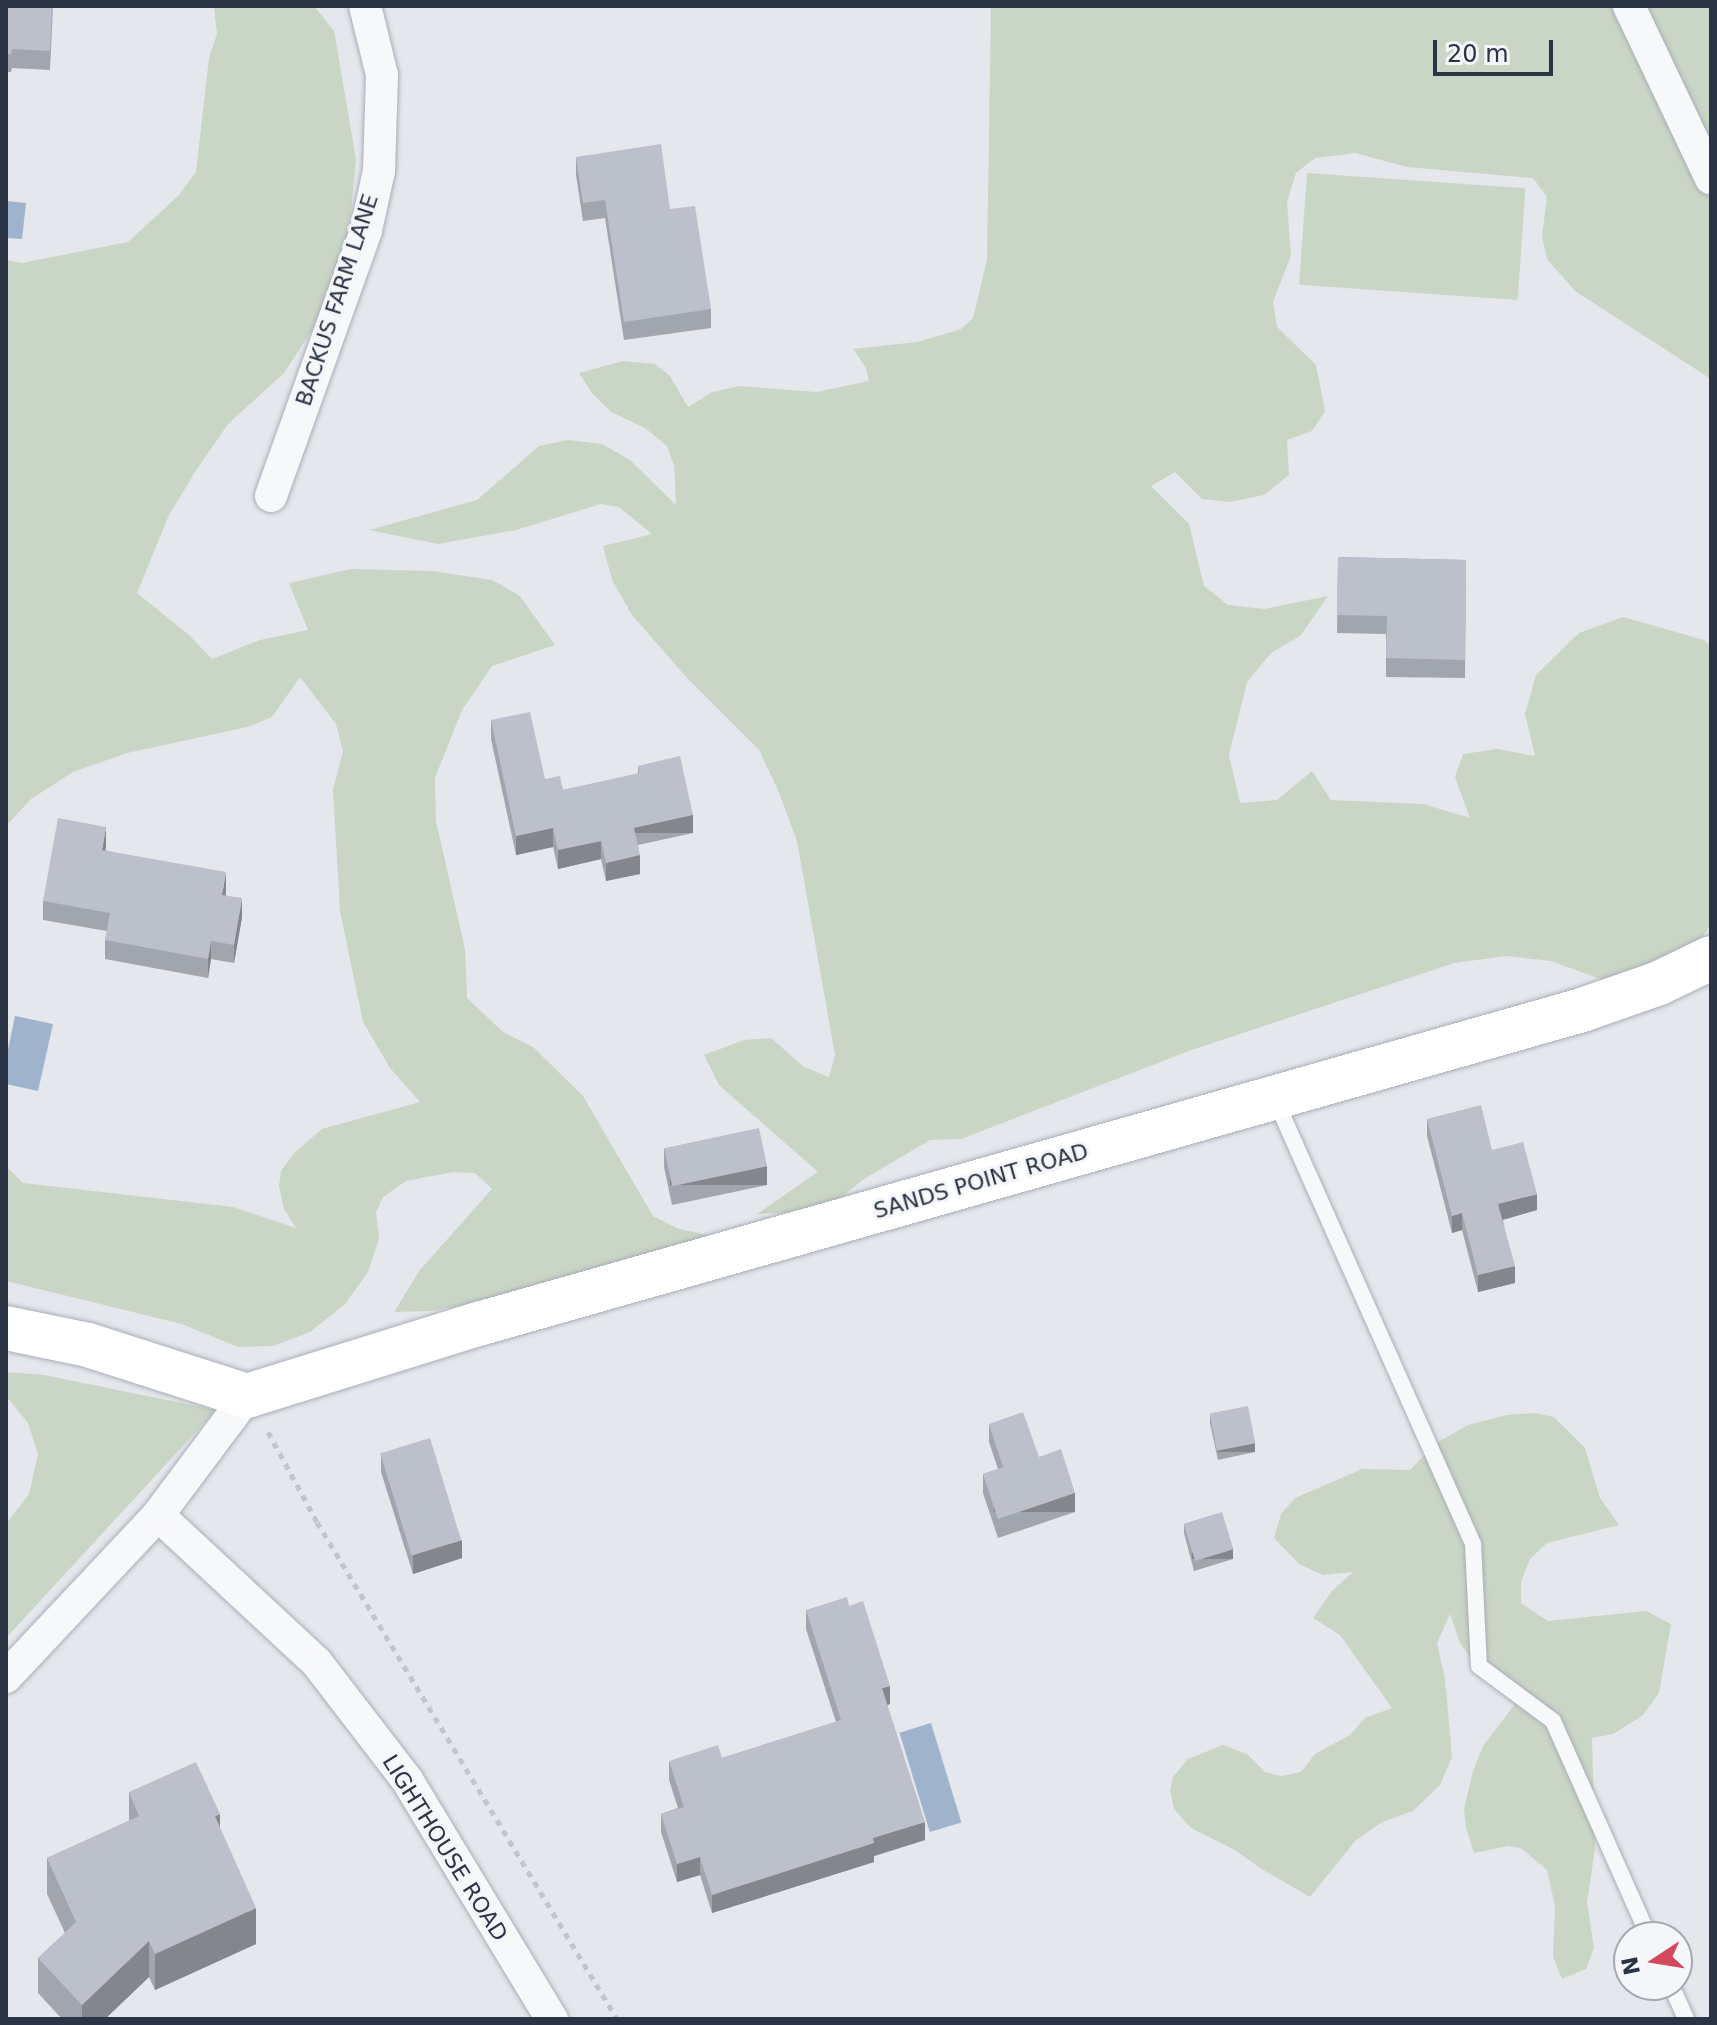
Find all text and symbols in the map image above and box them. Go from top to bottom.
scale bar [1437,24,1557,74]
text: 20 m [1447,40,1509,68]
street label: BACKUS FARM LANE [290,191,384,409]
street label: SANDS POINT ROAD [871,1138,1091,1224]
street label: LIGHTHOUSE ROAD [377,1750,513,1946]
north arrow [1613,1921,1693,2001]
text: N [1617,1954,1645,1977]

